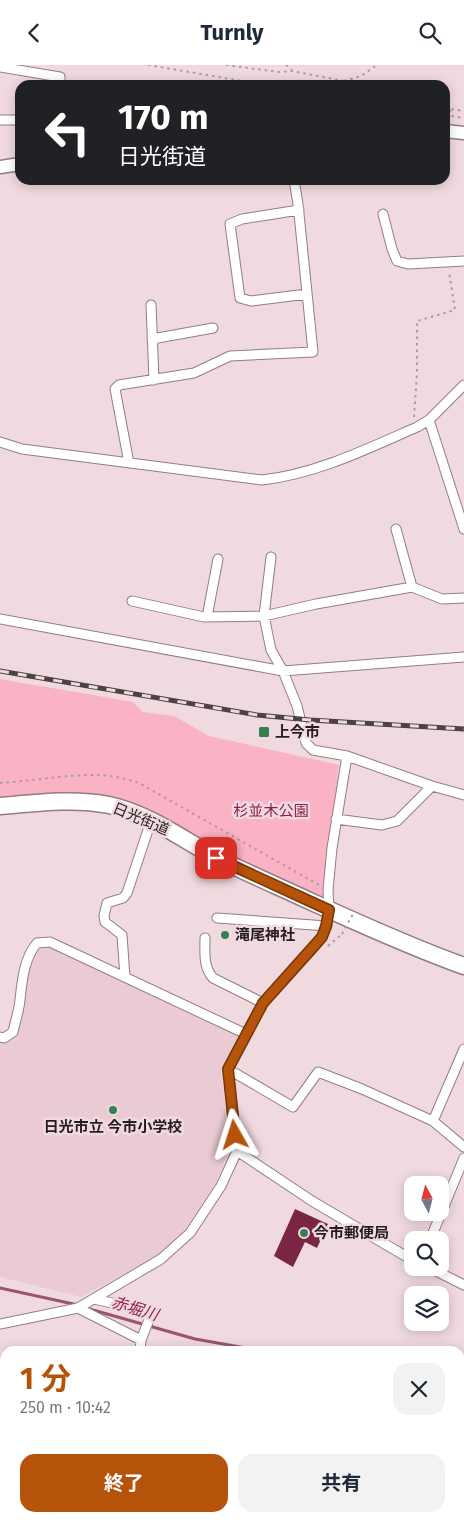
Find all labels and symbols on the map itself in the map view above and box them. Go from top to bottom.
place label: 上今市 [275,723,320,741]
marker: 上今市 [257,725,271,739]
street label: 日光街道 [110,799,172,839]
park label: 杉並木公園 [233,802,309,820]
pin [195,837,237,879]
place label: 滝尾神社 [235,926,295,944]
marker: 滝尾神社 [219,929,231,941]
marker: 日光市立 今市小学校 [107,1104,119,1116]
position arrow [208,1108,260,1160]
place label: 日光市立 今市小学校 [44,1118,182,1136]
north arrow [404,1176,449,1221]
place label: 今市郵便局 [314,1224,389,1242]
marker: 今市郵便局 [298,1227,310,1239]
water label: 赤堀川 [109,1292,162,1325]

